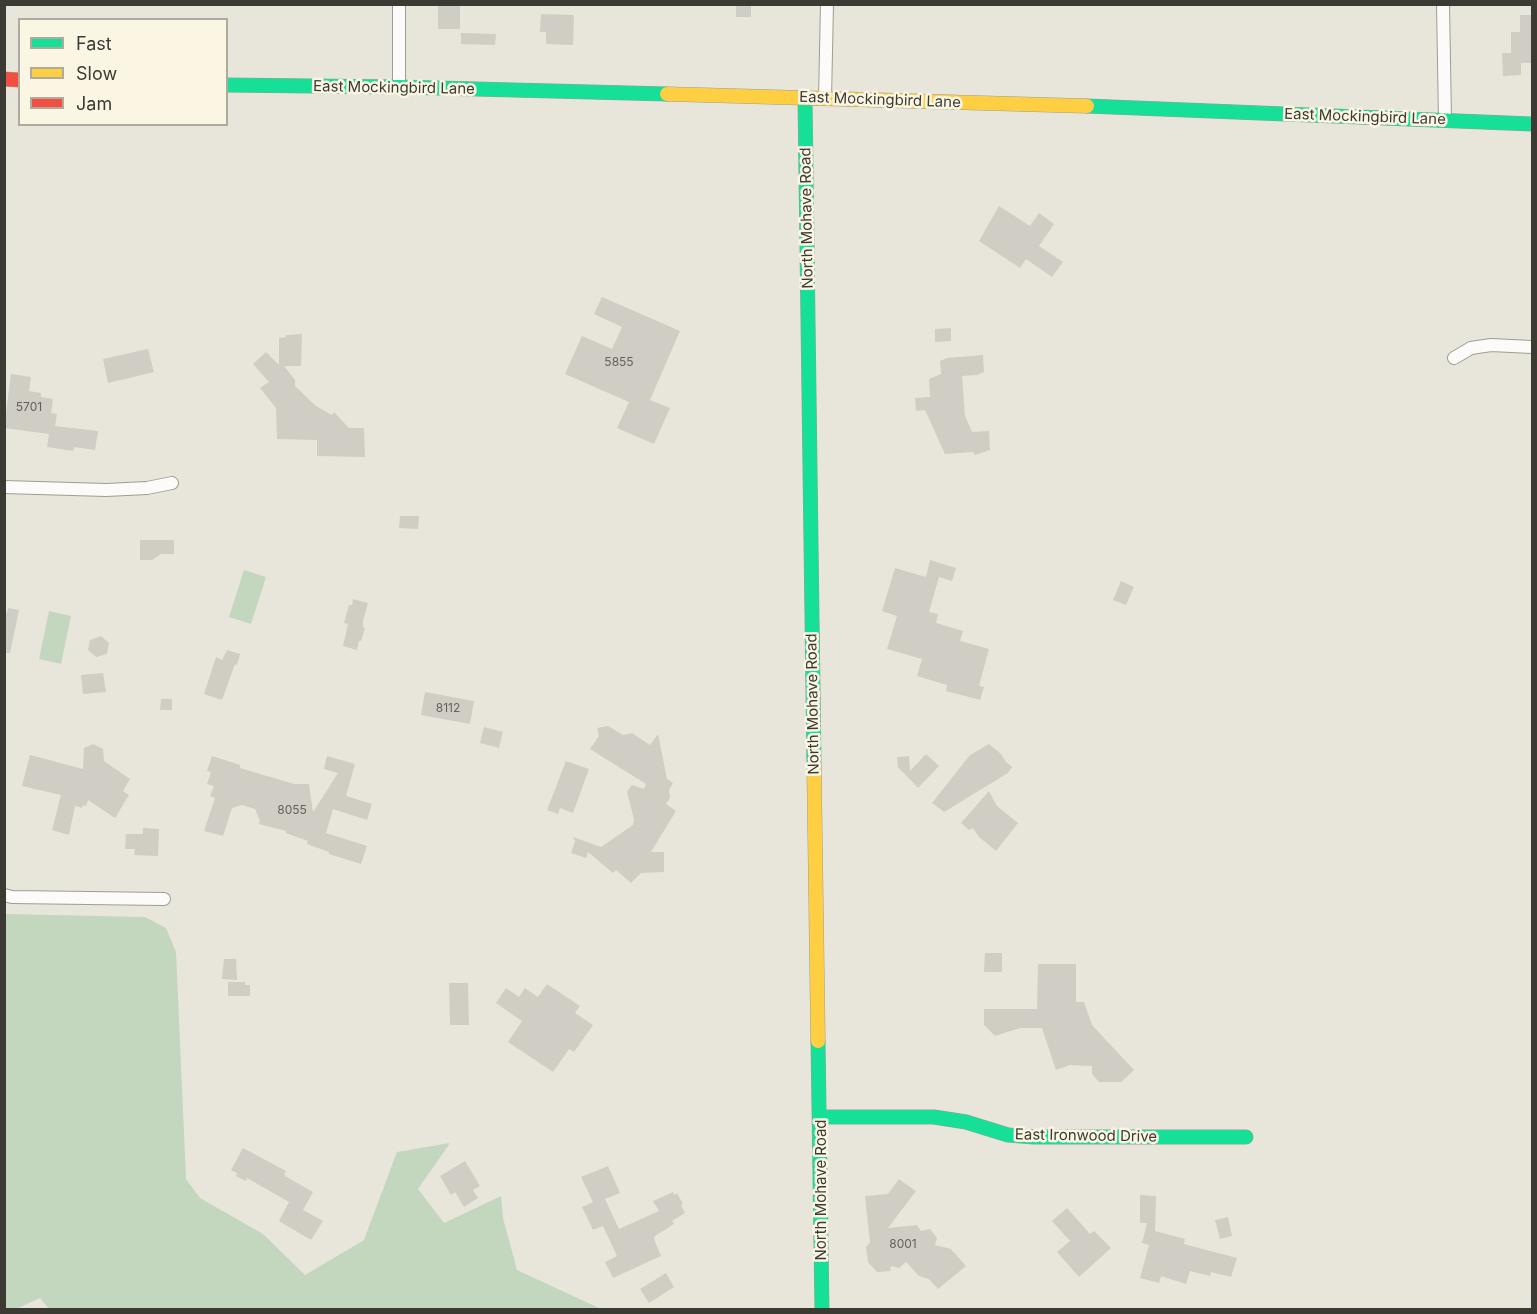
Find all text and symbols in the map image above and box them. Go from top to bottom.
legend [18,18,228,126]
text: Fast [76,33,112,54]
text: Slow [76,63,117,84]
street label: East Mockingbird Lane [313,78,475,98]
street label: East Mockingbird Lane [799,88,961,112]
text: Jam [76,93,112,114]
street label: East Mockingbird Lane [1284,105,1446,129]
street label: North Mohave Road [797,147,817,289]
house number: 5855 [604,355,634,369]
house number: 5701 [16,400,42,414]
street label: North Mohave Road [803,633,823,775]
house number: 8112 [436,701,460,715]
house number: 8055 [277,803,307,817]
street label: North Mohave Road [812,1119,830,1261]
street label: East Ironwood Drive [1015,1126,1157,1146]
house number: 8001 [889,1237,917,1251]

